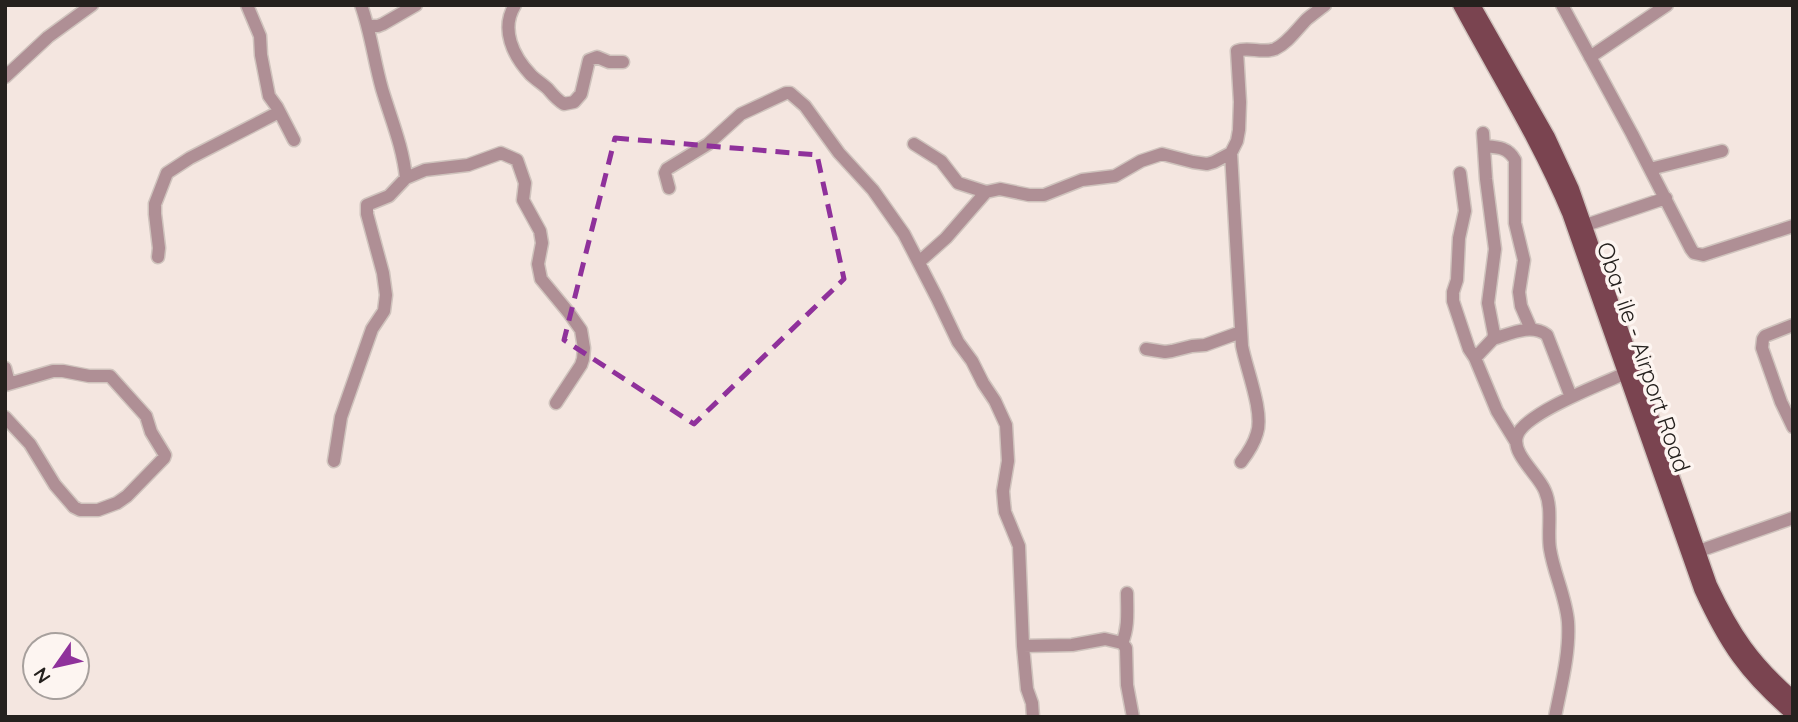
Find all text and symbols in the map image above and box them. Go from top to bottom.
street label: Oba- ile - Airport Road [1591,238,1697,476]
north arrow [21,631,91,701]
text: N [28,663,56,688]

